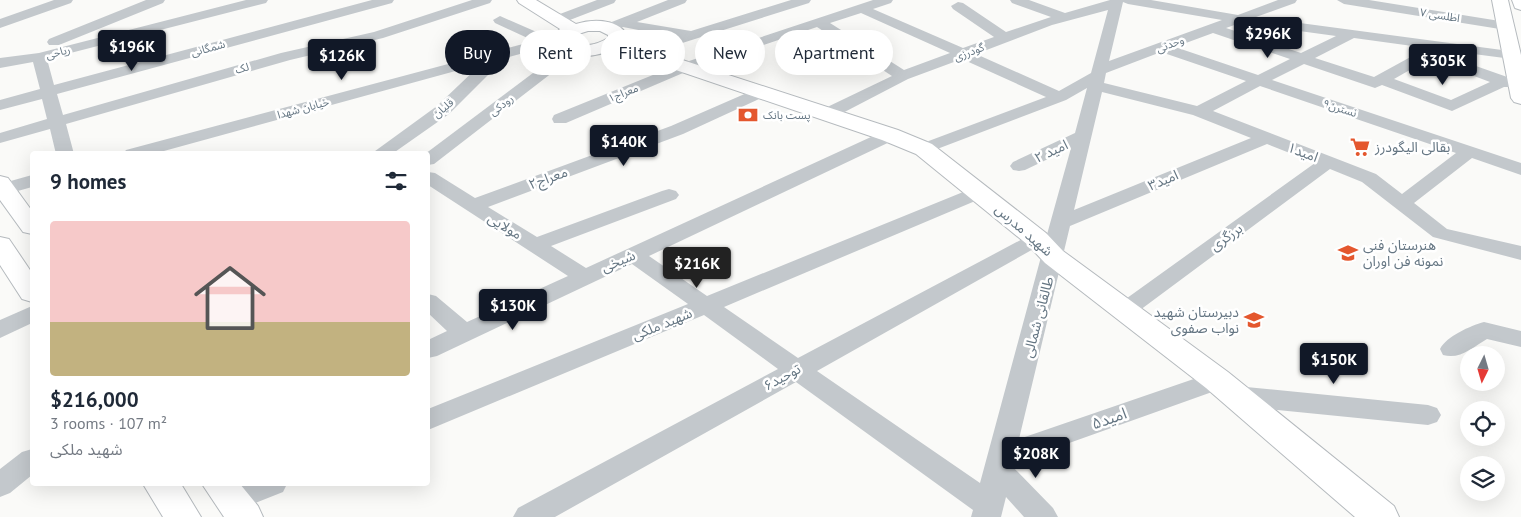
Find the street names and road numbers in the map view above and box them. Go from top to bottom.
street label: اطلسی ۷ [1419,5,1461,25]
street label: وحدتی [1154,32,1186,55]
street label: شمگانی [189,37,227,59]
street label: گودرزی [952,40,987,64]
street label: ریاحی [44,42,72,62]
street label: لک [234,59,251,77]
street label: معراج۱ [606,81,641,106]
street label: رودکی [486,91,516,119]
street label: خیابان شهدا [276,94,331,122]
street label: قلیان [430,95,456,121]
street label: نسترن۹ [1321,96,1359,120]
street label: امید ۲ [1031,135,1071,167]
street label: امید۱ [1285,138,1321,166]
street label: معراج۲ [526,163,571,195]
street label: امید۳ [1145,166,1181,194]
street label: شهید مدرس [991,200,1057,260]
street label: مولایی [485,209,525,243]
street label: برزگری [1206,219,1246,255]
street label: شیخی [598,246,638,276]
street label: طالقانی شمالی [1019,275,1057,359]
street label: شهید ملکی [629,304,695,344]
street label: توحید۶ [760,359,804,395]
street label: امید۵ [1089,403,1129,433]

